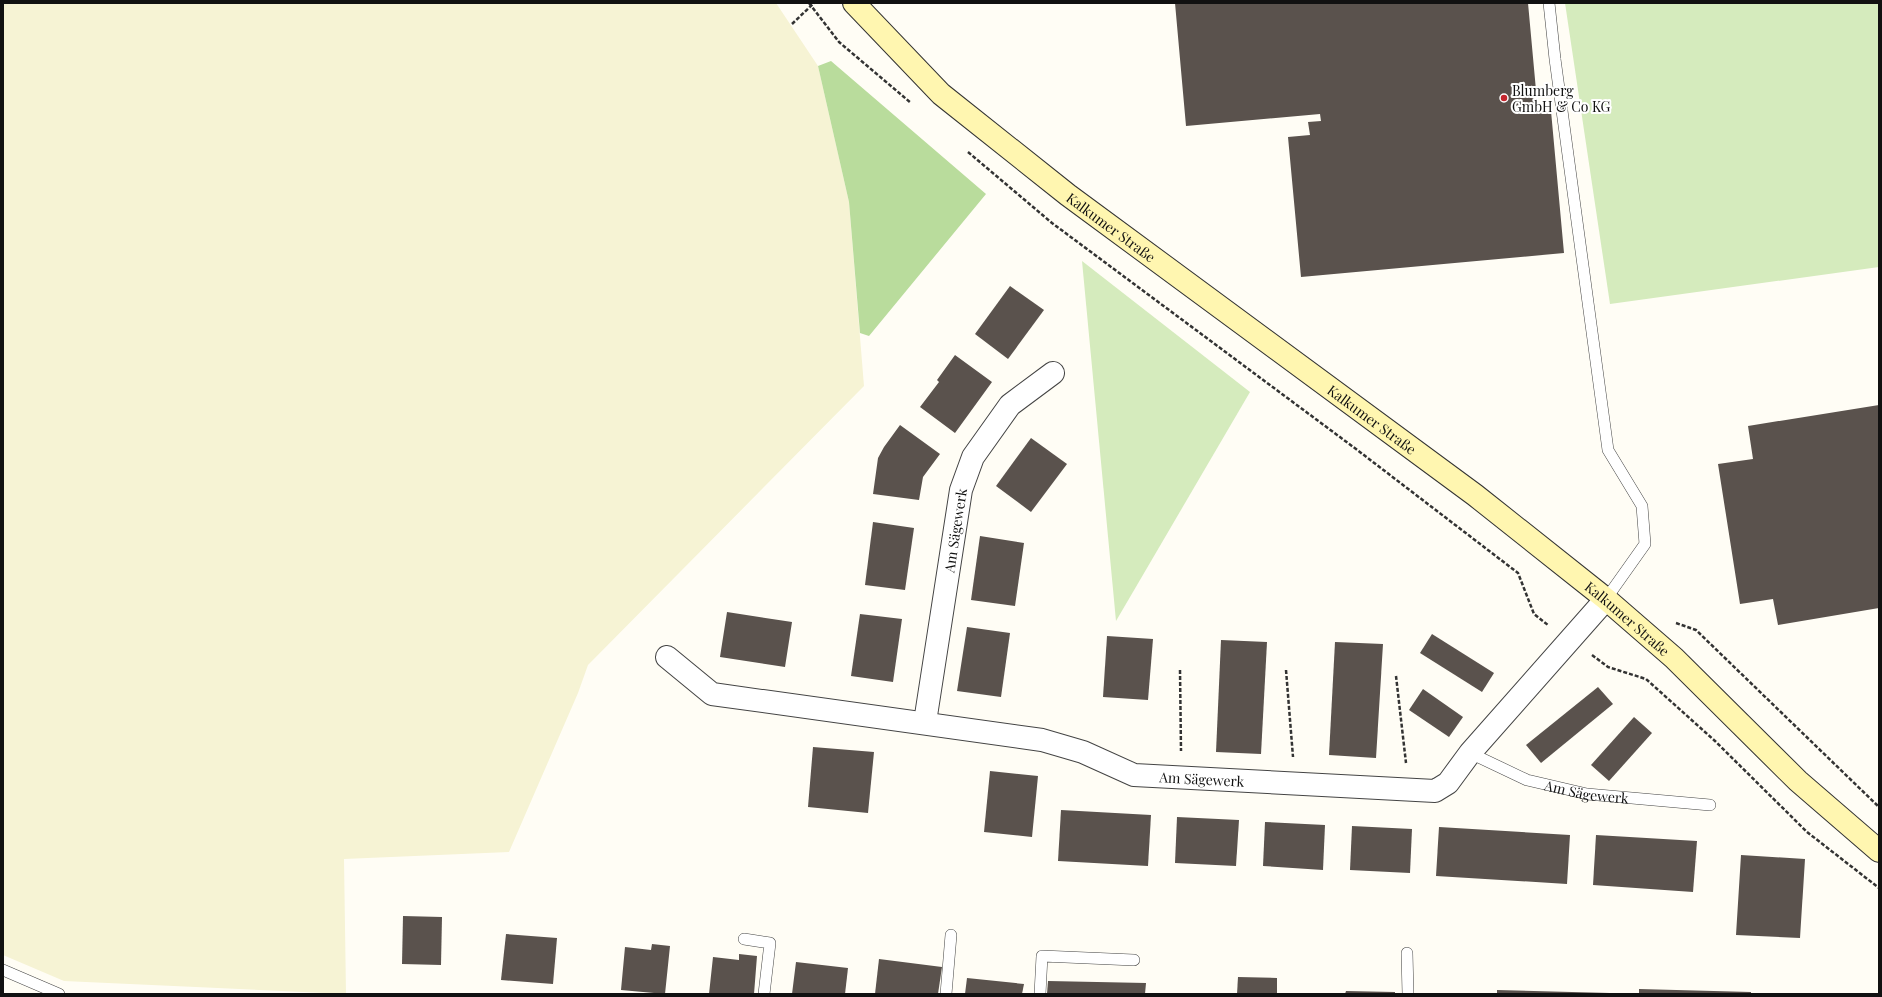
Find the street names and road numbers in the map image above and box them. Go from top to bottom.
street label: Kalkumer Straße [1063,188,1160,266]
street label: Kalkumer Straße [1324,380,1420,458]
street label: Am Sägewerk [939,487,971,575]
street label: Kalkumer Straße [1581,577,1674,660]
street label: Am Sägewerk [1158,767,1245,790]
street label: Am Sägewerk [1542,775,1630,807]

